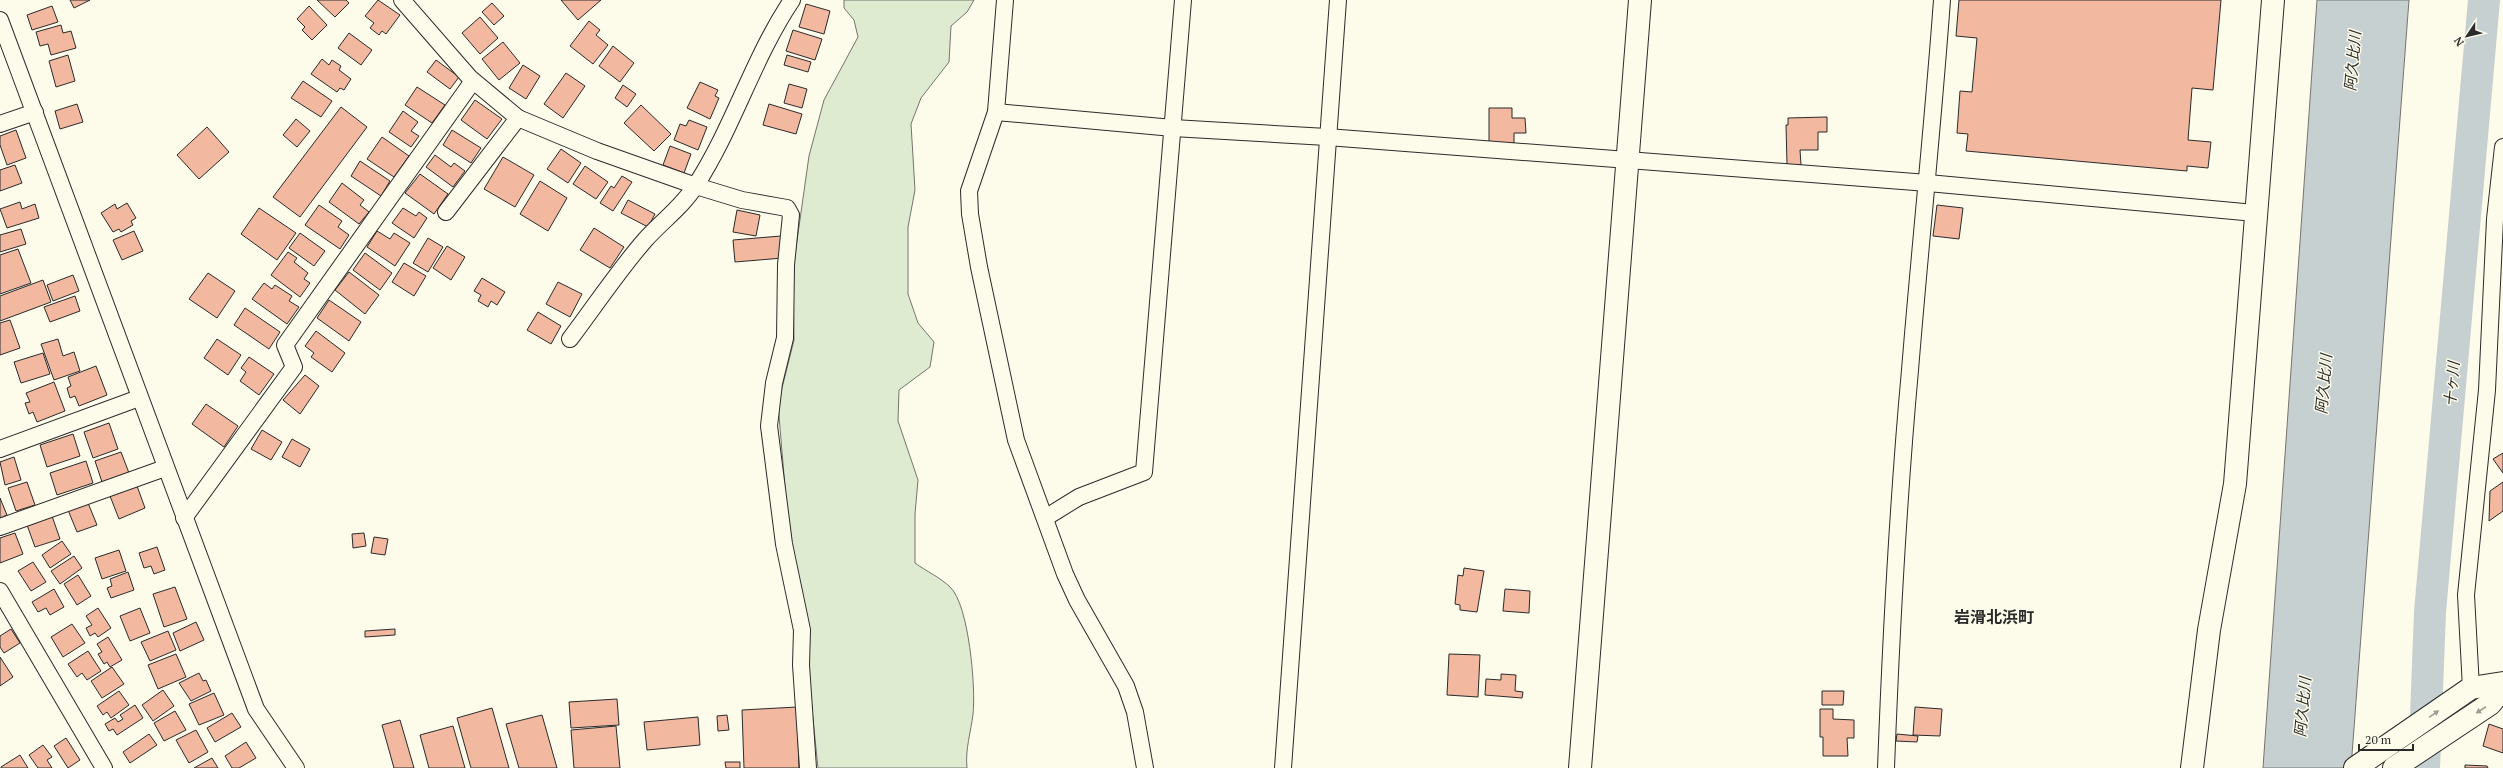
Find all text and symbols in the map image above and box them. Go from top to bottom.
north arrow [2447,16,2487,56]
water label: 阿久比川 [2339,28,2365,92]
text: N [2450,34,2467,49]
water label: 阿久比川 [2310,351,2336,415]
water label: 十ヶ川 [2439,359,2463,407]
district label: 岩滑北浜町 [1954,606,2034,628]
water label: 阿久比川 [2289,674,2315,738]
one-way arrow [2476,706,2486,714]
one-way arrow [2428,710,2439,718]
scale bar [2359,726,2413,752]
text: 20 m [2365,732,2392,747]

